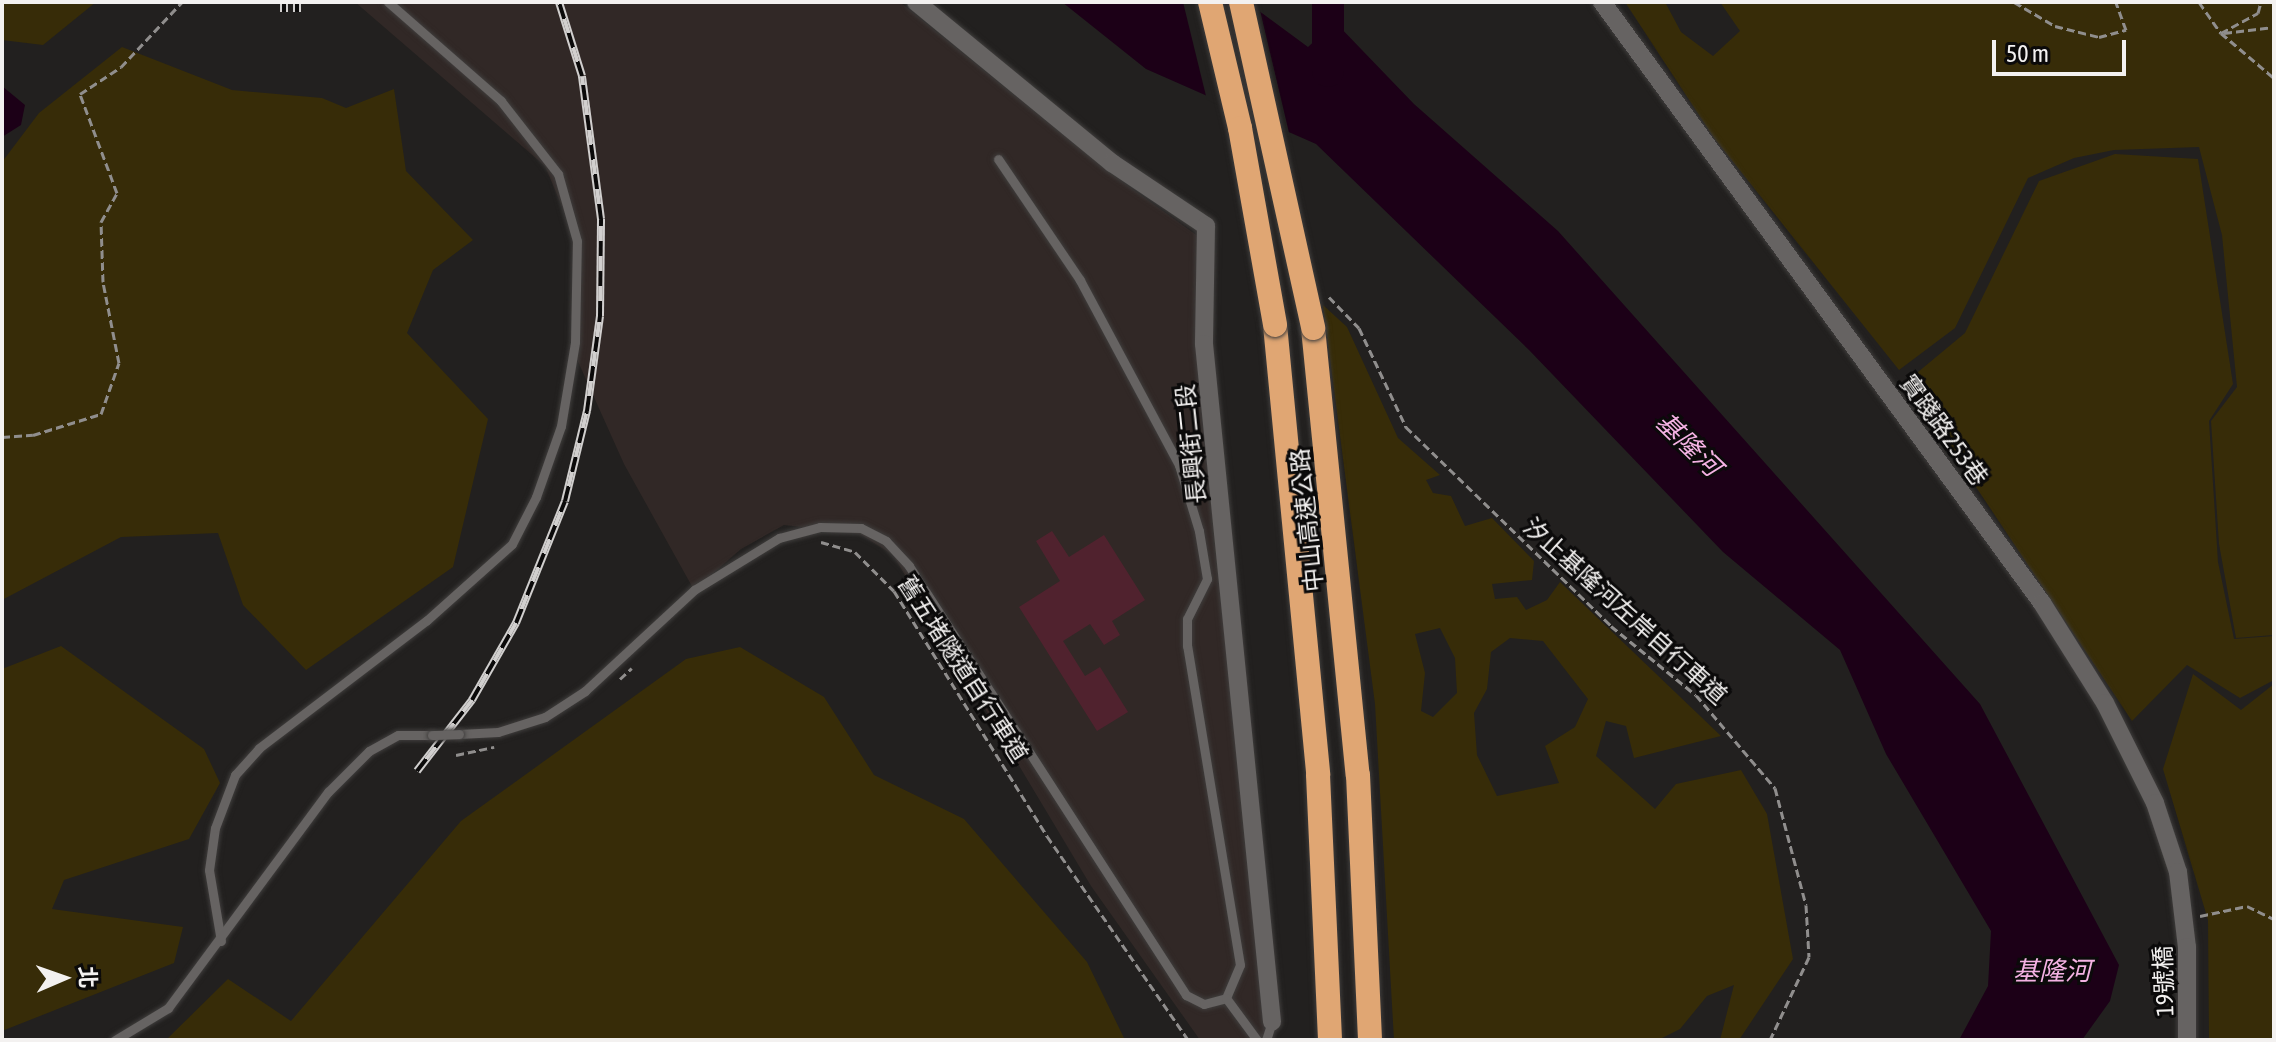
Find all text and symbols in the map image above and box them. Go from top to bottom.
scale bar [1996,24,2130,74]
text: 50 m [2006,40,2049,67]
street label: 實踐路253巷 [1894,369,1994,491]
street label: 長興街二段 [1170,383,1212,505]
water label: 基隆河 [1649,407,1727,483]
street label: 中山高速公路 [1285,447,1329,593]
street label: 汐止基隆河左岸自行車道 [1517,512,1733,710]
street label: 舊五堵隧道自行車道 [892,571,1034,767]
north arrow [24,938,104,1018]
street label: 19號橋 [2148,945,2180,1017]
water label: 基隆河 [2013,956,2091,988]
text: 北 [75,966,101,989]

